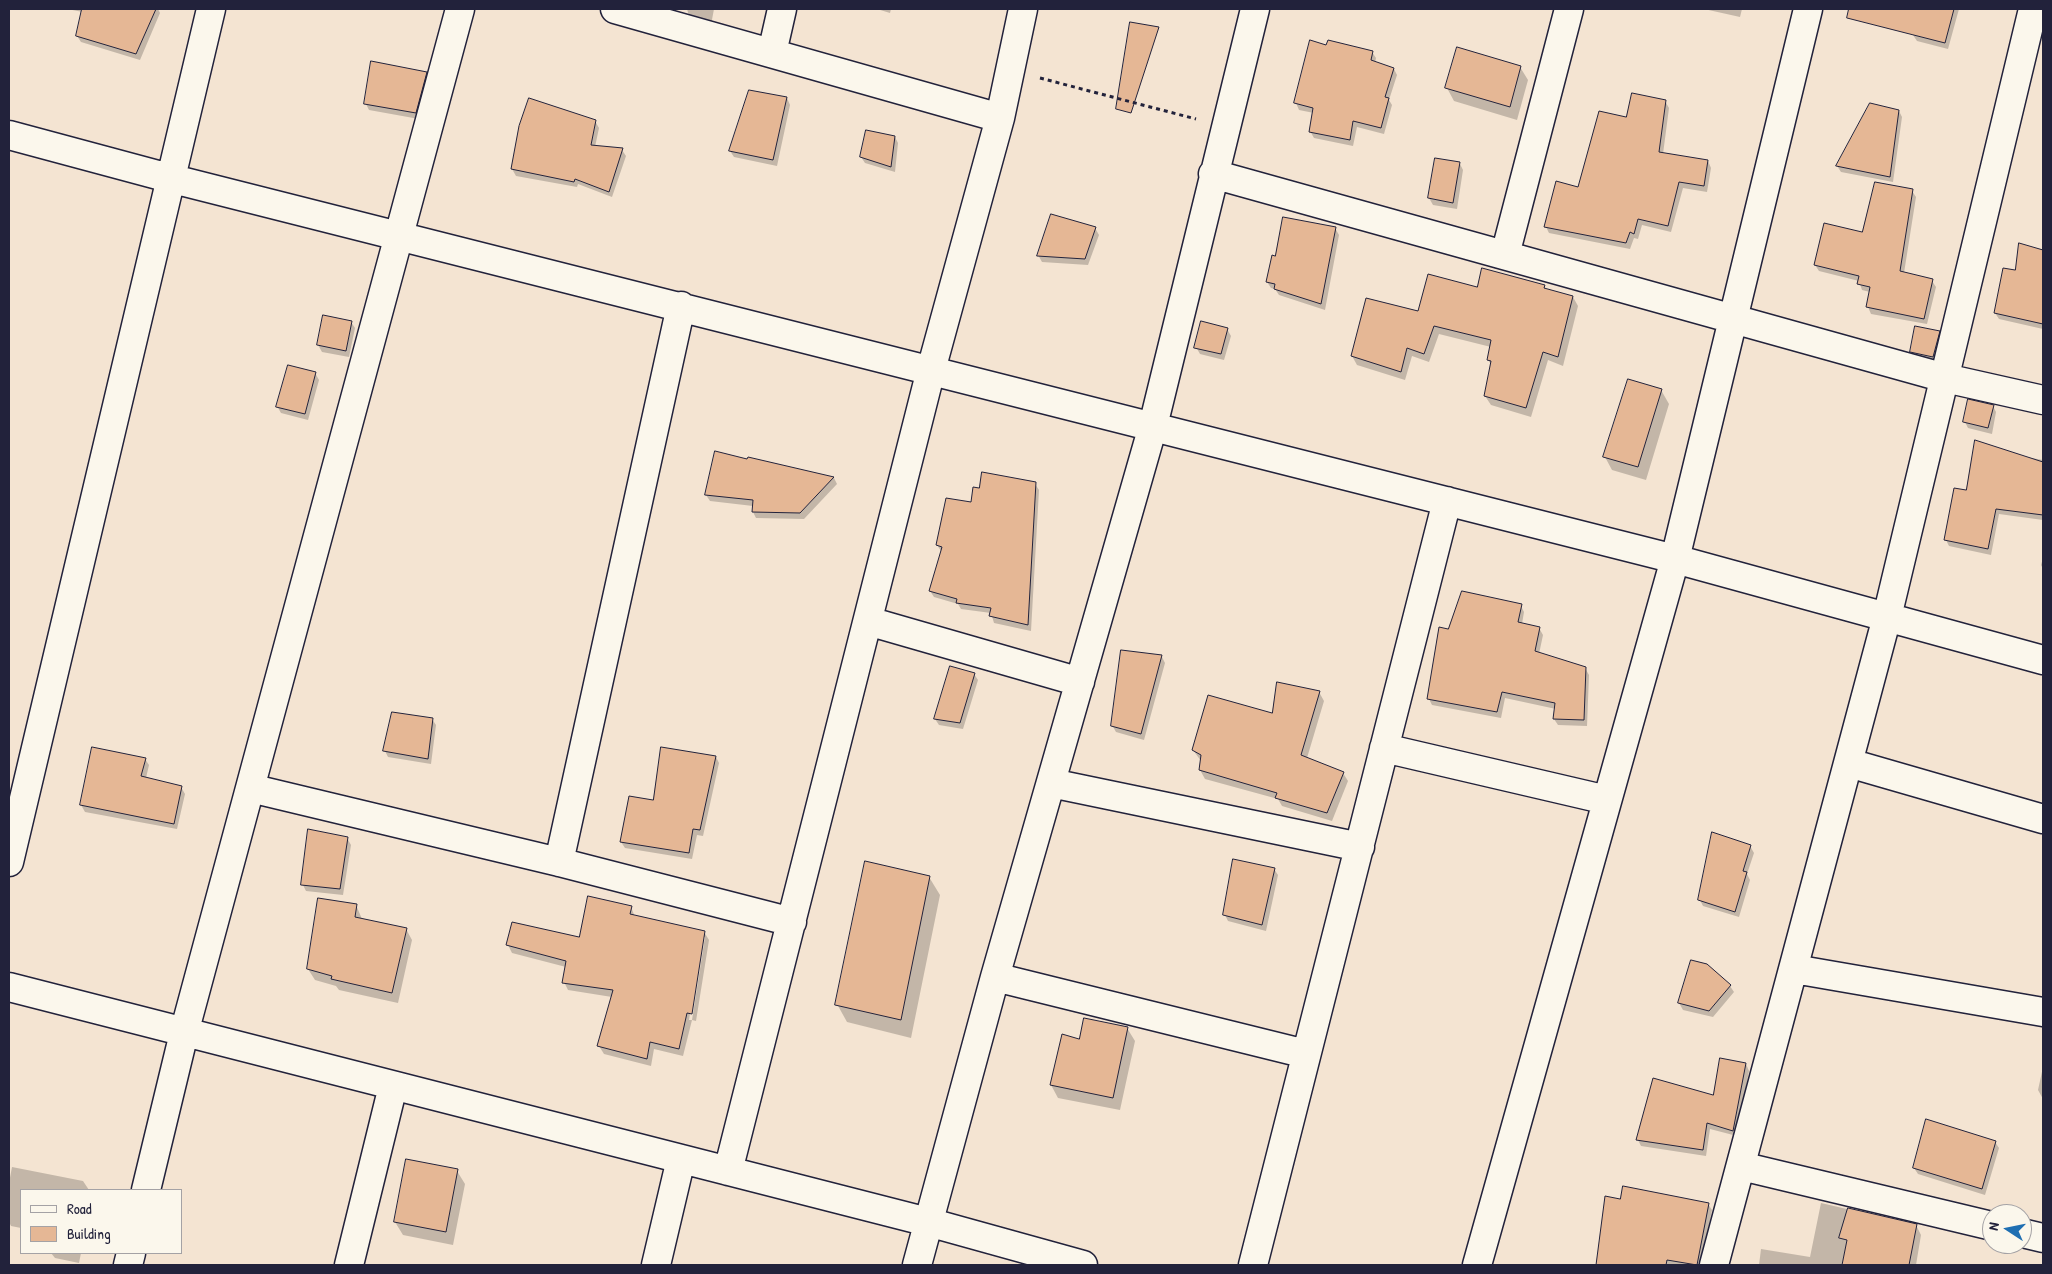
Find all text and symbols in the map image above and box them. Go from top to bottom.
legend [20,1189,182,1254]
text: Road [67,1198,92,1219]
north arrow [1982,1204,2032,1254]
text: N [1983,1221,2003,1232]
text: Building [67,1223,111,1244]

